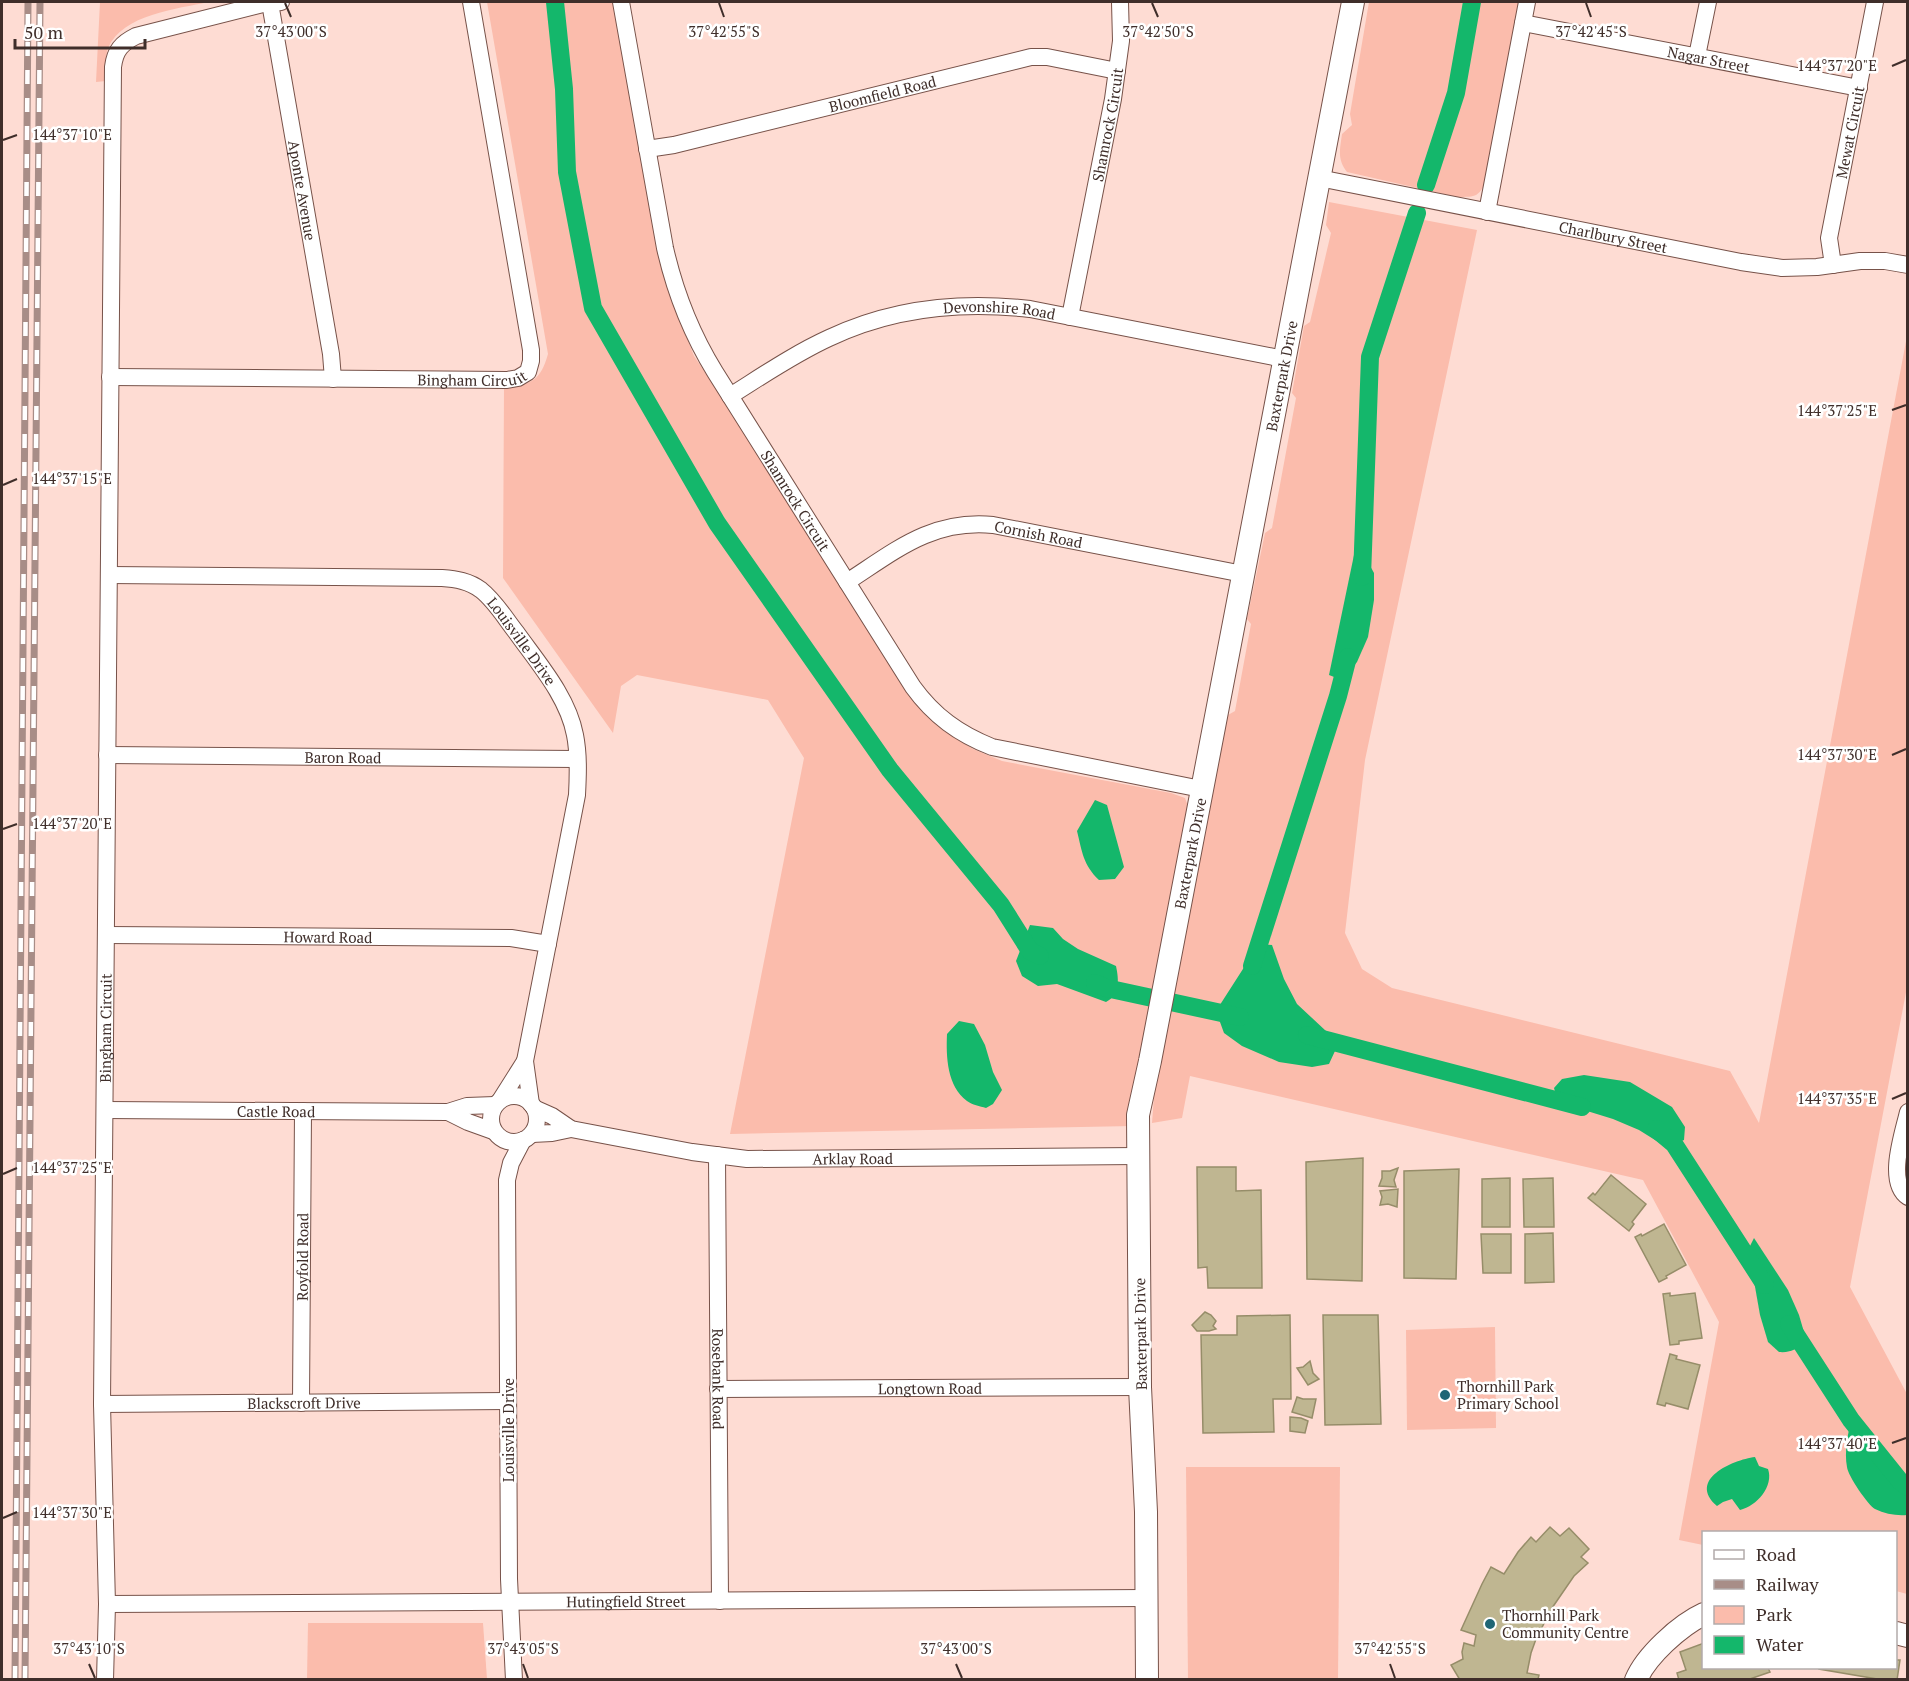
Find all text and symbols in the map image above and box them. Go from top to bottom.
scale bar [15,12,146,50]
text: 50 m [24,20,64,44]
text: 37°43'00"S [255,21,327,41]
text: 37°42'55"S [688,21,760,41]
text: 37°42'50"S [1122,21,1194,41]
text: 37°42'45"S [1555,21,1627,41]
street label: Nagar Street [1666,41,1752,77]
text: 144°37'20"E [1797,55,1877,75]
street label: Shamrock Circuit [1087,66,1127,183]
street label: Bloomfield Road [827,71,938,116]
street label: Mewat Circuit [1831,84,1868,180]
text: 144°37'10"E [32,124,112,144]
street label: Aponte Avenue [284,138,321,242]
street label: Charlbury Street [1557,216,1670,257]
street label: Devonshire Road [942,296,1057,324]
street label: Baxterpark Drive [1261,319,1302,433]
street label: Bingham Circuit [417,365,531,390]
text: 144°37'25"E [1797,400,1877,420]
street label: Shamrock Circuit [757,446,835,555]
text: 144°37'15"E [32,468,112,488]
street label: Cornish Road [993,516,1084,552]
street label: Louisville Drive [483,593,561,689]
text: 144°37'30"E [1797,744,1877,764]
street label: Baron Road [304,747,382,767]
street label: Baxterpark Drive [1169,796,1210,910]
text: 144°37'20"E [32,813,112,833]
street label: Howard Road [284,926,372,947]
street label: Bingham Circuit [95,973,116,1083]
text: 144°37'35"E [1797,1088,1877,1108]
street label: Castle Road [237,1101,315,1121]
street label: Arklay Road [812,1148,893,1168]
text: 144°37'25"E [32,1157,112,1177]
street label: Royfold Road [292,1213,312,1301]
street label: Baxterpark Drive [1129,1278,1151,1390]
street label: Rosebank Road [708,1328,729,1430]
place label: Thornhill Park Primary School [1457,1376,1559,1413]
street label: Louisville Drive [498,1378,518,1482]
street label: Longtown Road [878,1378,982,1398]
marker: Thornhill Park Primary School [1438,1388,1452,1402]
street label: Blackscroft Drive [247,1392,361,1413]
text: 144°37'40"E [1797,1433,1877,1453]
text: 144°37'30"E [32,1502,112,1522]
legend [1702,1531,1897,1669]
text: Road [1756,1542,1796,1566]
text: Railway [1756,1572,1820,1596]
street label: Hutingfield Street [566,1591,686,1611]
text: Park [1756,1602,1793,1626]
place label: Thornhill Park Community Centre [1502,1605,1629,1642]
marker: Thornhill Park Community Centre [1483,1617,1497,1631]
text: Water [1756,1632,1803,1656]
text: 37°43'10"S [53,1638,125,1658]
text: 37°43'05"S [487,1638,559,1658]
text: 37°43'00"S [920,1638,992,1658]
text: 37°42'55"S [1354,1638,1426,1658]

